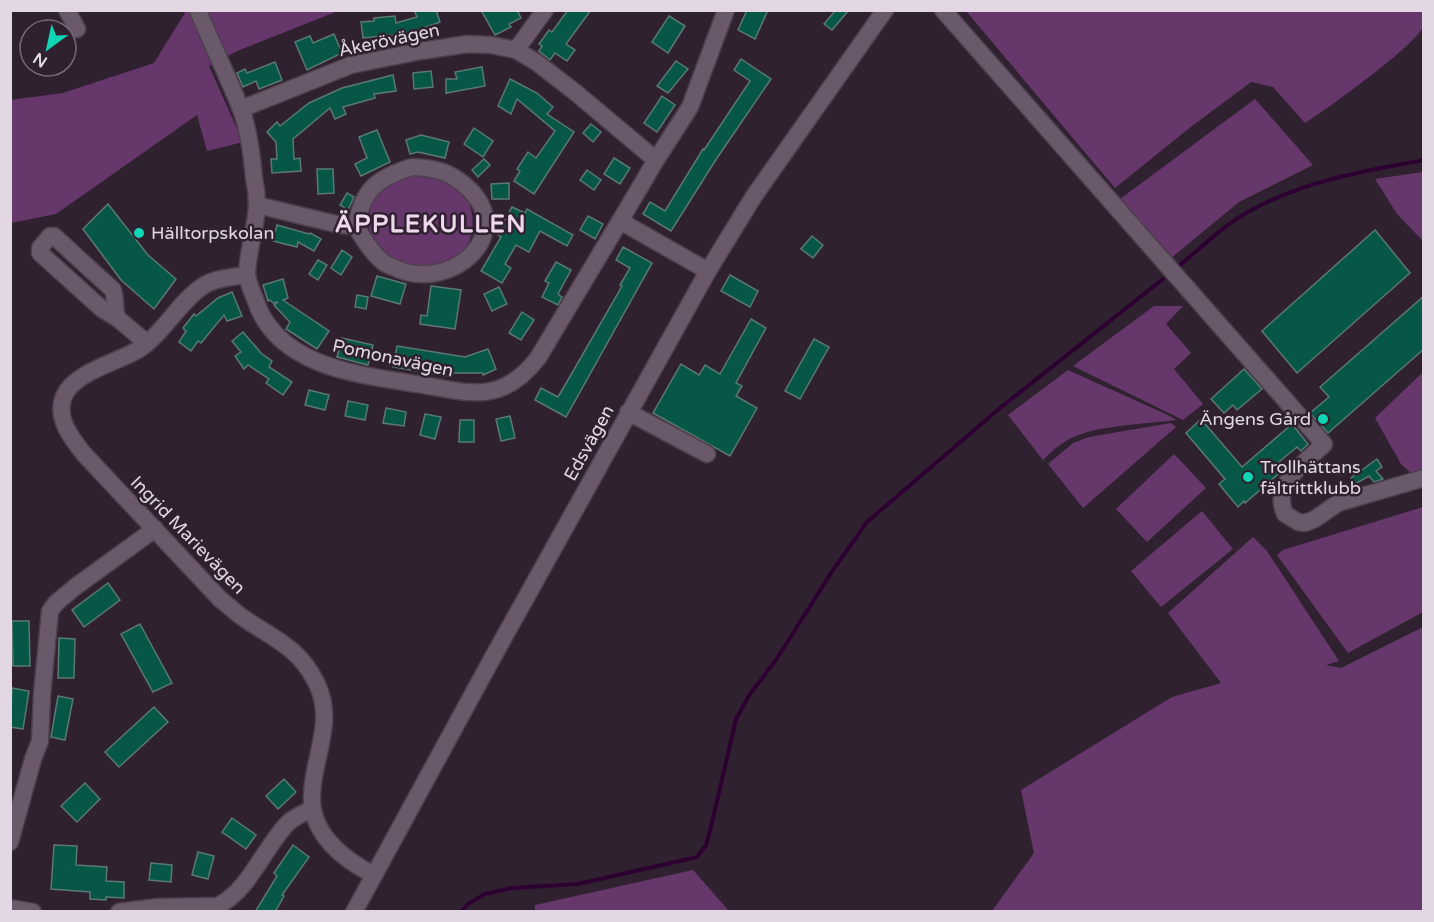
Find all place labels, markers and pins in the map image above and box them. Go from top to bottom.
place label: Hälltorpskolan [151,222,274,244]
marker: Hälltorpskolan [132,226,146,240]
place label: Ängens Gård [1199,408,1311,430]
marker: Ängens Gård [1316,412,1330,426]
place label: Trollhättans fältrittklubb [1260,456,1361,499]
marker: Trollhättans fältrittklubb [1241,470,1255,484]

